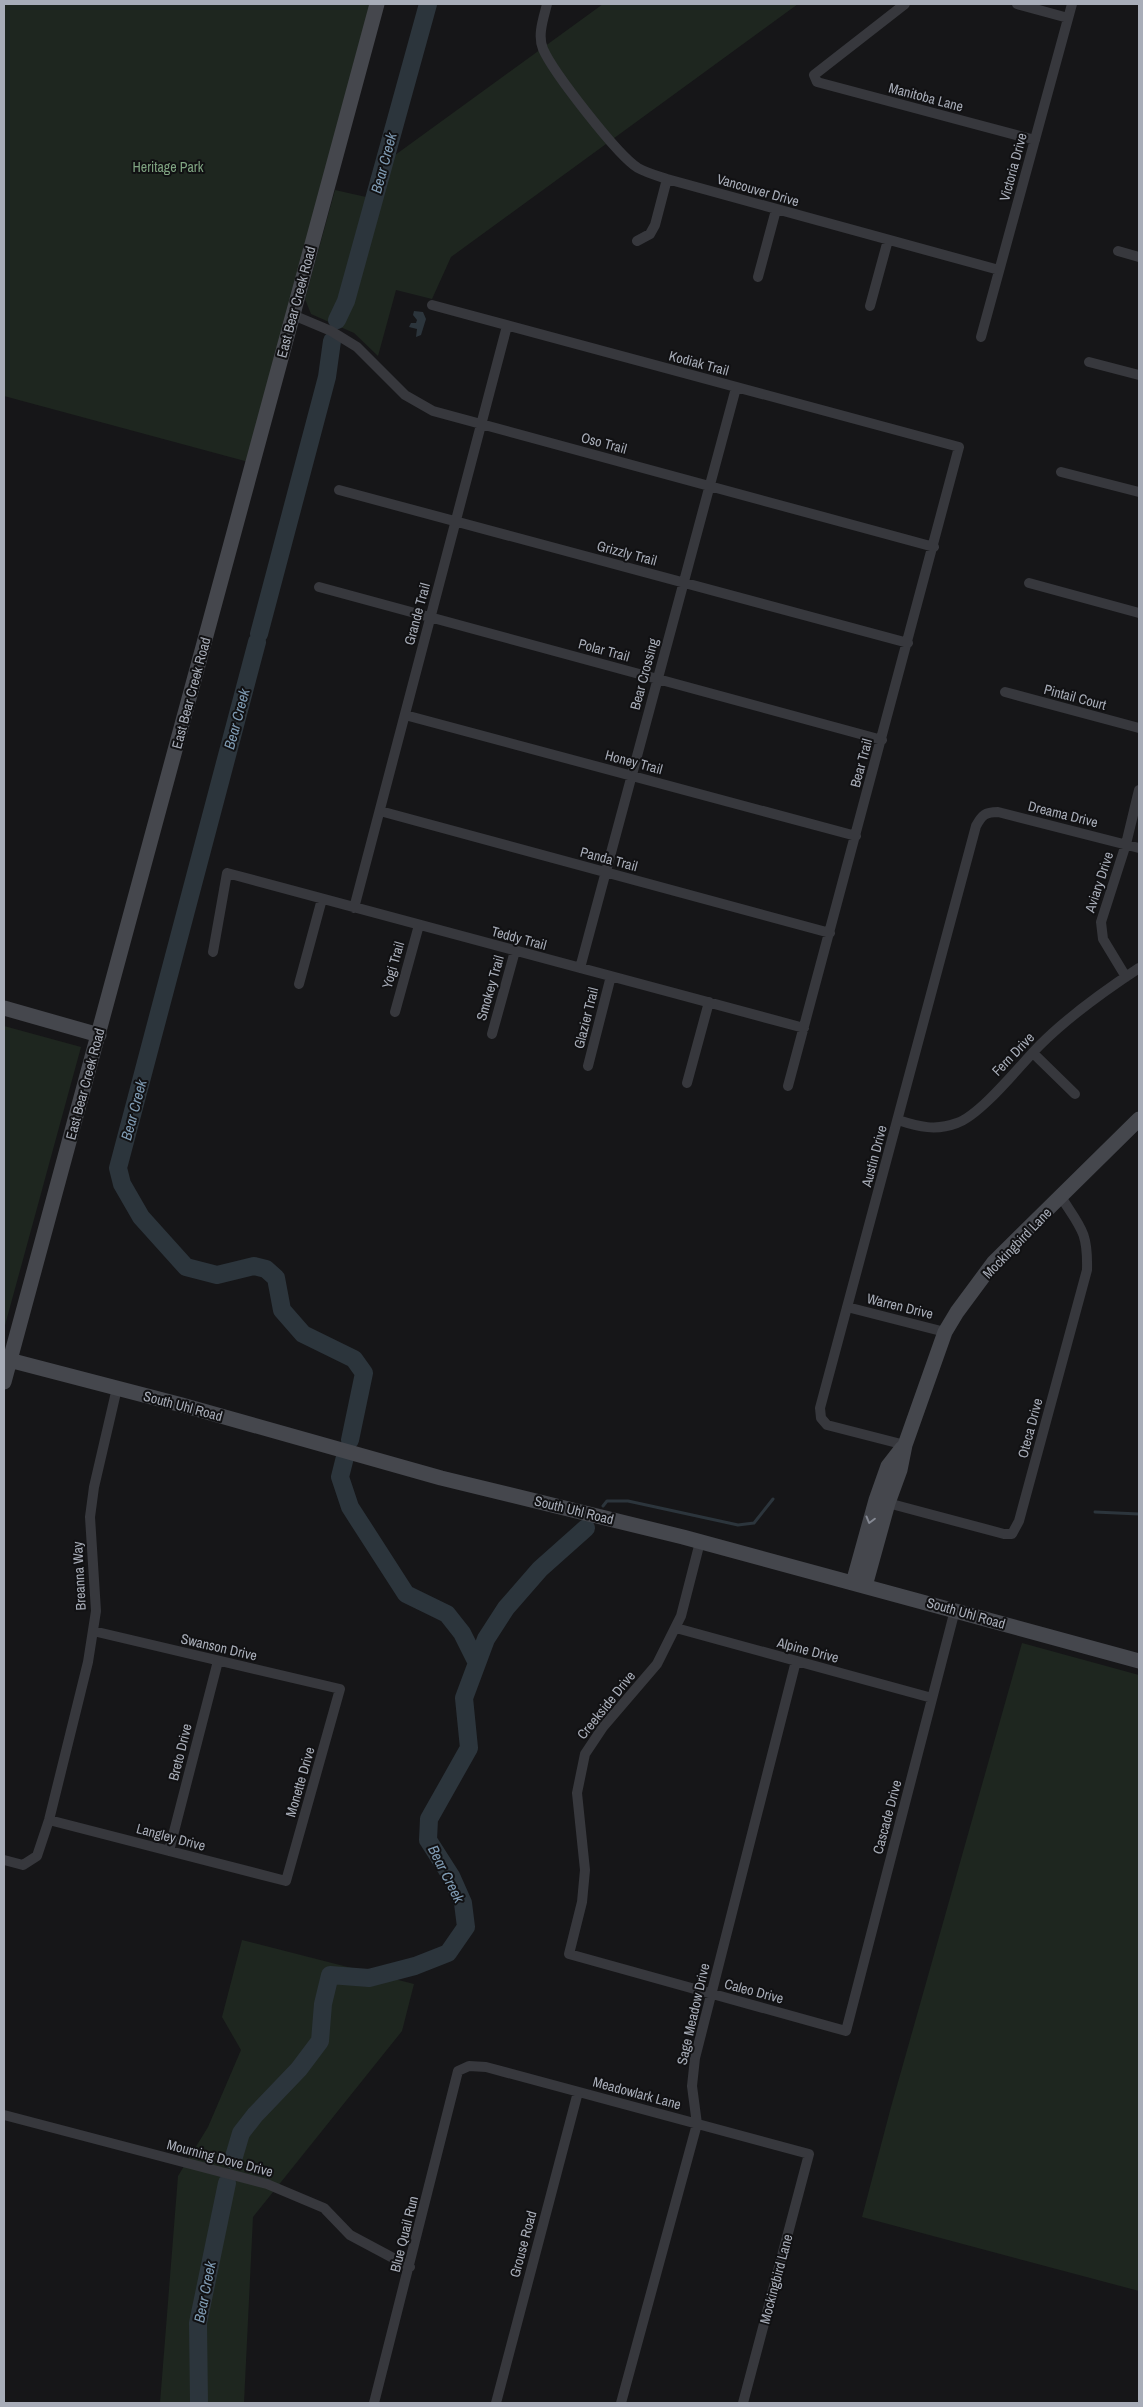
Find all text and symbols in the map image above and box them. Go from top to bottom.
street label: Manitoba Lane [887,78,965,116]
water label: Bear Creek [365,129,402,196]
street label: Victoria Drive [995,131,1031,203]
park label: Heritage Park [133,158,204,176]
street label: Vancouver Drive [715,170,801,210]
street label: East Bear Creek Road [272,244,320,360]
street label: Kodiak Trail [667,346,731,380]
street label: Oso Trail [579,428,629,458]
street label: Grizzly Trail [595,536,659,570]
street label: Grande Trail [400,581,434,647]
street label: East Bear Creek Road [167,635,215,751]
street label: Polar Trail [576,635,632,665]
street label: Bear Crossing [626,636,662,712]
street label: Pintail Court [1042,680,1108,714]
water label: Bear Creek [218,685,255,752]
street label: Bear Trail [846,737,876,789]
street label: Honey Trail [603,746,665,778]
street label: Dreama Drive [1026,797,1100,831]
street label: Panda Trail [578,843,640,875]
street label: Aviary Drive [1080,849,1117,916]
street label: Teddy Trail [490,922,548,954]
street label: Yogi Trail [378,939,408,991]
street label: Smokey Trail [472,953,508,1023]
street label: Glazier Trail [570,985,602,1051]
street label: East Bear Creek Road [61,1026,109,1142]
street label: Fern Drive [988,1028,1038,1080]
water label: Bear Creek [115,1076,152,1143]
street label: Austin Drive [857,1123,891,1190]
street label: Mockingbird Lane [979,1204,1055,1282]
street label: Warren Drive [865,1289,935,1323]
street label: South Uhl Road [142,1387,224,1425]
street label: Oteca Drive [1013,1396,1047,1460]
street label: South Uhl Road [533,1491,615,1529]
one-way arrow [865,1515,876,1524]
street label: Breanna Way [68,1541,90,1611]
street label: South Uhl Road [925,1593,1007,1633]
street label: Swanson Drive [179,1629,259,1665]
street label: Alpine Drive [774,1633,841,1667]
street label: Creekside Drive [573,1667,639,1743]
street label: Breto Drive [164,1722,196,1782]
street label: Monette Drive [281,1745,319,1819]
street label: Cascade Drive [868,1778,906,1856]
street label: Langley Drive [134,1819,208,1855]
water label: Bear Creek [423,1841,470,1907]
street label: Sage Meadow Drive [673,1961,713,2067]
street label: Caleo Drive [722,1974,786,2008]
street label: Meadowlark Lane [591,2073,683,2113]
street label: Mourning Dove Drive [165,2135,275,2181]
street label: Blue Quail Run [386,2194,422,2274]
street label: Grouse Road [505,2209,541,2279]
street label: Mockingbird Lane [755,2232,797,2326]
water label: Bear Creek [188,2259,221,2324]

